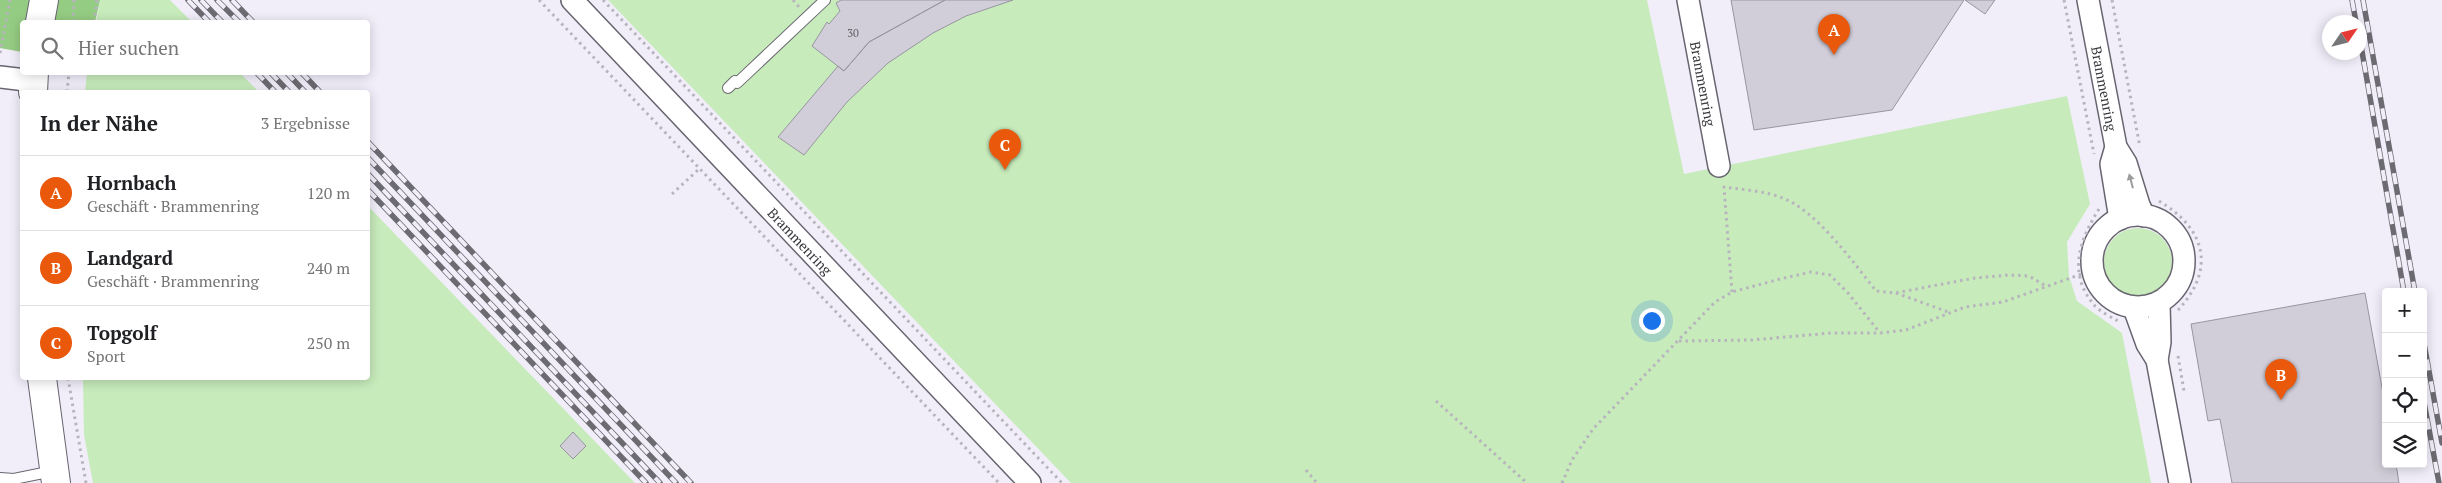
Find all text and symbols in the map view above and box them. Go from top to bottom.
pin: A [1818,14,1850,55]
north arrow [2322,15,2367,60]
search box [20,20,370,75]
house number: 30 [847,26,859,40]
icon: search [38,34,66,62]
text: Hier suchen [78,35,179,60]
street label: Brammenring [1686,40,1721,128]
street label: Brammenring [2087,44,2122,133]
text: In der Nähe [40,109,158,137]
text: 3 Ergebnisse [261,112,350,134]
pin: C [989,129,1021,170]
text: Hornbach [87,170,176,195]
one-way arrow [2127,173,2135,188]
text: A [50,182,62,204]
text: 120 m [307,182,350,204]
text: Geschäft · Brammenring [87,195,259,217]
street label: Brammenring [764,203,837,279]
text: Landgard [87,245,173,270]
text: B [51,257,61,279]
text: 240 m [307,257,350,279]
text: Geschäft · Brammenring [87,270,259,292]
map controls [2382,288,2427,468]
button: + [2382,288,2427,333]
your location [1639,308,1665,334]
text: Topgolf [87,320,157,345]
text: C [51,332,61,354]
text: 250 m [307,332,350,354]
button: − [2382,333,2427,378]
text: Sport [87,345,126,367]
pin: B [2265,359,2297,400]
button: locate [2382,378,2427,423]
button: layers [2382,423,2427,468]

